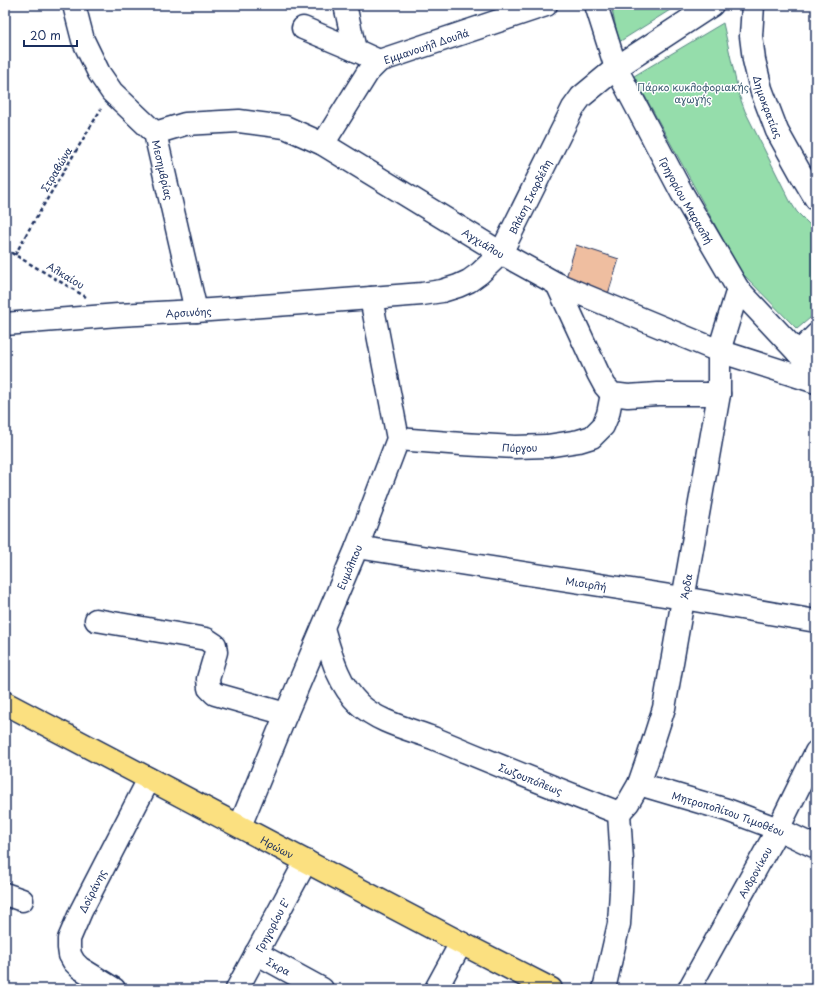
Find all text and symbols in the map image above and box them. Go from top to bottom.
scale bar [24,22,77,48]
street label: Εμμανουήλ Δουλά [381,24,471,67]
text: 20 m [30,26,61,44]
street label: Δημοκρατίας [750,74,787,141]
park label: Πάρκο κυκλοφοριακής αγωγής [637,79,749,106]
street label: Μεσημβρίας [149,138,178,201]
street label: Στραβώνα [37,143,75,194]
street label: Γρηγορίου Μαρασλή [657,154,717,246]
street label: Βλάση Σκορδέλη [504,156,554,236]
street label: Αγχιάλου [460,224,508,261]
street label: Αλκαίου [45,258,88,292]
street label: Αρσινόης [165,302,212,320]
street label: Πύργου [502,439,538,454]
street label: Ευμόλπου [332,542,365,592]
street label: Μισιρλή [565,572,608,593]
street label: Άρδα [676,572,695,600]
street label: Σωζουπόλεως [497,759,565,798]
street label: Μητροπολίτου Τιμοθέου [670,787,788,839]
street label: Ηρώων [258,832,297,861]
street label: Ανδρονίκου [734,843,774,900]
street label: Δοϊράνης [74,866,109,915]
street label: Γρηγορίου Ε' [251,895,292,955]
street label: Σκρα [264,953,294,978]

